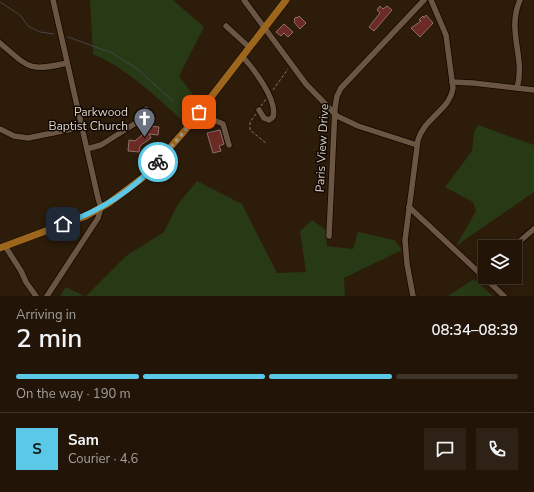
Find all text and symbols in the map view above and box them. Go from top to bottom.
pin [182,95,216,129]
icon: bag [188,101,210,123]
street label: Paris View Drive [312,103,332,193]
place label: Parkwood Baptist Church [48,104,128,134]
church icon: Parkwood Baptist Church [131,106,157,139]
courier [138,142,178,182]
icon: bike [147,151,169,173]
pin [46,207,80,241]
icon: home [52,213,74,235]
map controls [478,240,522,284]
button: layers [478,240,522,284]
text: Arriving in [16,306,76,324]
text: 08:34–08:39 [431,320,518,340]
text: 2 min [16,321,82,356]
text: On the way · 190 m [16,385,131,403]
button: chat [424,428,466,470]
button: phone [476,428,518,470]
text: Sam [68,430,99,450]
text: S [32,439,42,459]
text: Courier · 4.6 [68,450,138,468]

